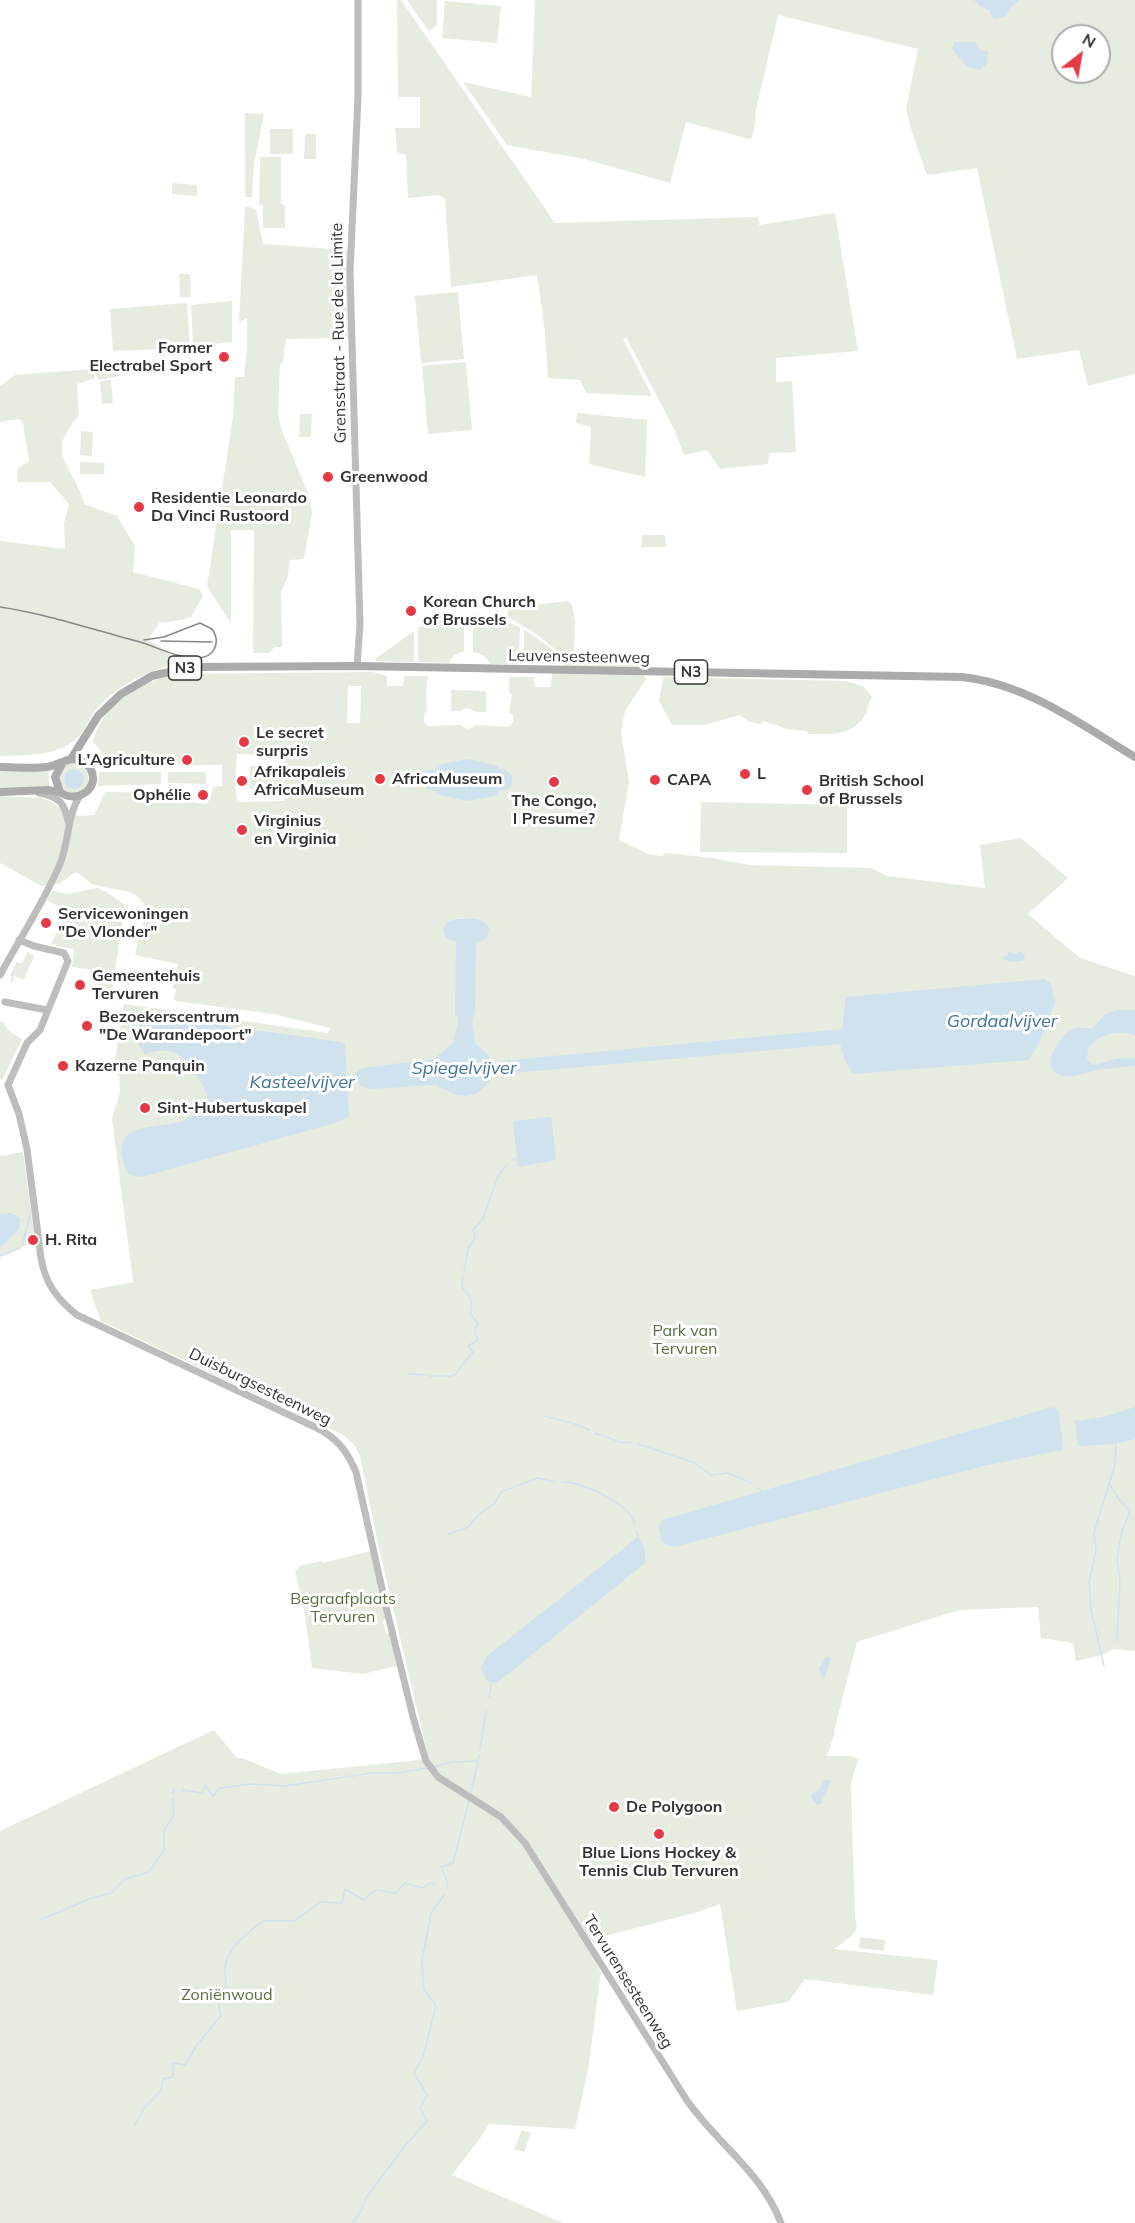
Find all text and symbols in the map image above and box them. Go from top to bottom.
north arrow [1051,24,1111,84]
text: N [1079,29,1100,52]
street label: Grensstraat - Rue de la Limite [327,223,351,443]
place label: Former Electrabel Sport [89,338,212,376]
marker: Former Electrabel Sport [217,350,231,364]
place label: Greenwood [340,467,428,487]
marker: Greenwood [321,470,335,484]
place label: Residentie Leonardo Da Vinci Rustoord [151,488,307,526]
marker: Residentie Leonardo Da Vinci Rustoord [132,500,146,514]
place label: Korean Church of Brussels [423,592,536,630]
marker: Korean Church of Brussels [404,604,418,618]
street label: Leuvensesteenweg [508,646,650,668]
road number: N3 [168,656,201,680]
road number: N3 [674,660,708,684]
place label: Le secret surpris [256,723,324,761]
marker: Le secret surpris [237,735,251,749]
place label: L'Agriculture [78,750,175,770]
marker: L'Agriculture [180,753,194,767]
place label: Afrikapaleis AfricaMuseum [254,762,364,800]
place label: L [757,764,766,784]
marker: L [738,767,752,781]
place label: AfricaMuseum [392,769,502,789]
place label: CAPA [667,770,711,790]
place label: British School of Brussels [819,771,924,809]
marker: AfricaMuseum [373,772,387,786]
marker: CAPA [648,773,662,787]
marker: Afrikapaleis AfricaMuseum [235,774,249,788]
marker: The Congo, I Presume? [547,775,561,789]
marker: British School of Brussels [800,783,814,797]
place label: Ophélie [133,785,191,805]
marker: Ophélie [196,788,210,802]
place label: The Congo, I Presume? [511,791,597,829]
place label: Virginius en Virginia [254,811,337,849]
marker: Virginius en Virginia [235,823,249,837]
place label: Servicewoningen "De Vlonder" [58,904,189,942]
marker: Servicewoningen "De Vlonder" [39,916,53,930]
place label: Gemeentehuis Tervuren [92,966,200,1004]
marker: Gemeentehuis Tervuren [73,978,87,992]
place label: Bezoekerscentrum "De Warandepoort" [99,1007,252,1045]
water label: Gordaalvijver [947,1011,1057,1033]
marker: Bezoekerscentrum "De Warandepoort" [80,1019,94,1033]
place label: Kazerne Panquin [75,1056,205,1076]
water label: Spiegelvijver [412,1058,516,1080]
marker: Kazerne Panquin [56,1059,70,1073]
water label: Kasteelvijver [249,1072,355,1094]
place label: Sint-Hubertuskapel [157,1098,307,1118]
marker: Sint-Hubertuskapel [138,1101,152,1115]
place label: H. Rita [45,1230,97,1250]
marker: H. Rita [26,1233,40,1247]
park label: Park van Tervuren [652,1321,718,1359]
street label: Duisburgsesteenweg [186,1344,334,1430]
park label: Begraafplaats Tervuren [290,1589,396,1627]
place label: De Polygoon [626,1797,722,1817]
marker: De Polygoon [607,1800,621,1814]
marker: Blue Lions Hockey & Tennis Club Tervuren [652,1827,666,1841]
place label: Blue Lions Hockey & Tennis Club Tervuren [579,1843,739,1881]
street label: Tervurensesteenweg [579,1912,677,2052]
park label: Zoniënwoud [181,1985,273,2005]

